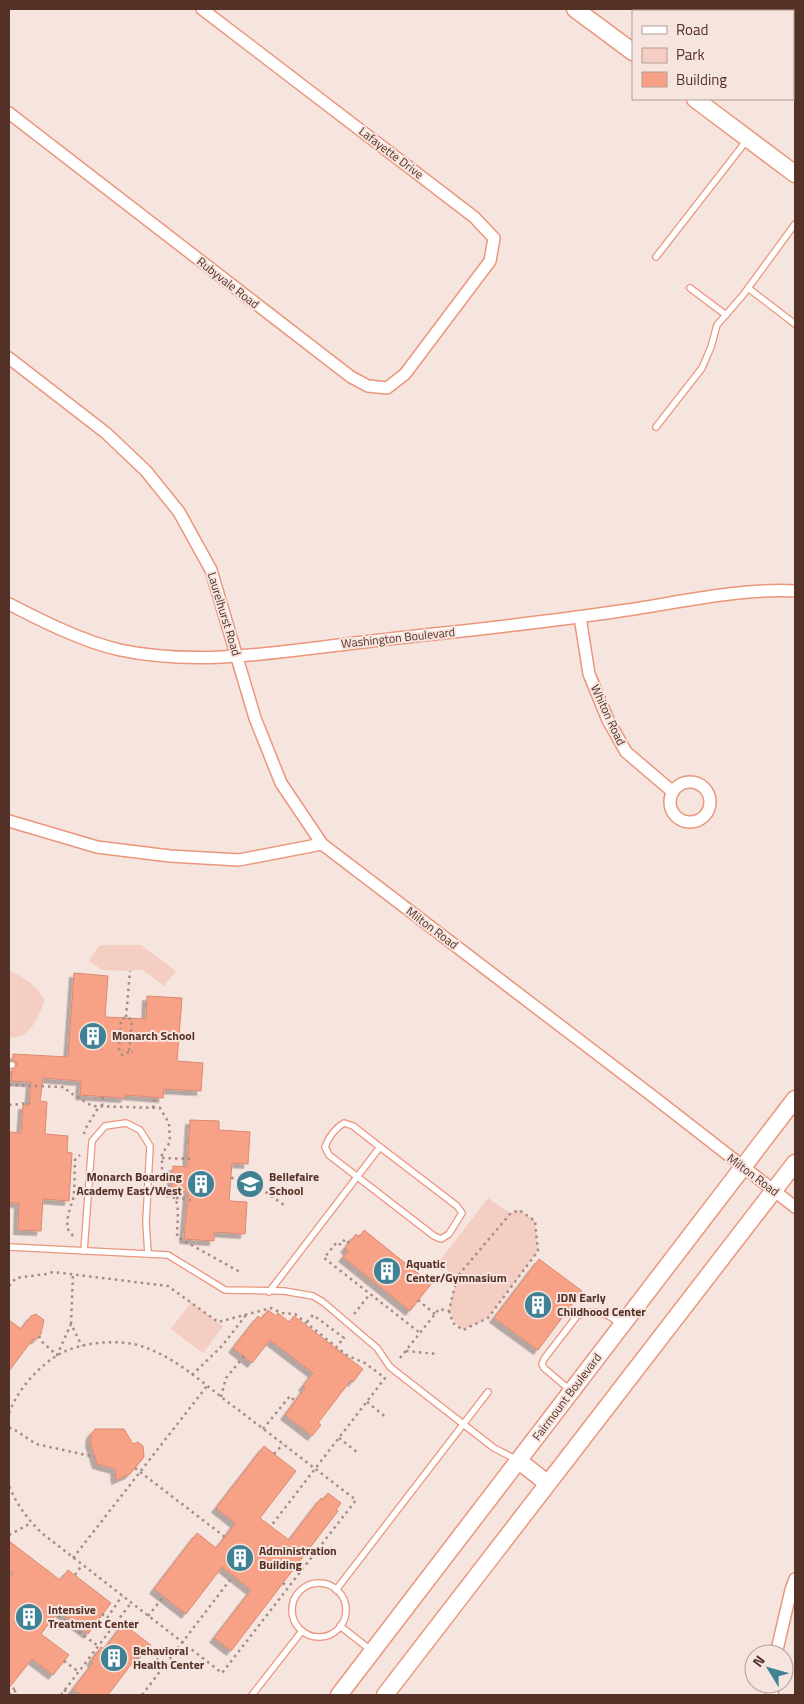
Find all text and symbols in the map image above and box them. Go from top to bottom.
legend [632,10,794,100]
text: Road [676,18,708,41]
text: Park [676,43,705,66]
text: Building [676,68,727,91]
street label: Lafayette Drive [355,122,428,183]
street label: Rubyvale Road [193,252,264,313]
street label: Laurelhurst Road [203,570,246,658]
street label: Washington Boulevard [340,622,456,653]
street label: Whiton Road [586,681,631,748]
street label: Milton Road [402,902,462,954]
building icon: Monarch School [78,1021,108,1051]
place label: Monarch School [112,1026,195,1045]
street label: Milton Road [723,1149,783,1201]
place label: Monarch Boarding Academy East/West [77,1167,183,1200]
place label: Bellefaire School [269,1167,319,1200]
building icon: Monarch Boarding Academy East/West [186,1169,216,1199]
school or university icon: Bellefaire School [235,1169,265,1199]
place label: Aquatic Center/Gymnasium [406,1254,507,1287]
building icon: Aquatic Center/Gymnasium [372,1256,402,1286]
place label: JDN Early Childhood Center [557,1288,646,1321]
building icon: JDN Early Childhood Center [523,1290,553,1320]
street label: Fairmount Boulevard [527,1349,606,1445]
place label: Administration Building [259,1541,337,1574]
building icon: Administration Building [225,1543,255,1573]
place label: Intensive Treatment Center [48,1600,139,1633]
building icon: Intensive Treatment Center [14,1602,44,1632]
place label: Behavioral Health Center [133,1641,205,1674]
building icon: Behavioral Health Center [99,1643,129,1673]
north arrow [744,1644,794,1694]
text: N [747,1651,770,1671]

